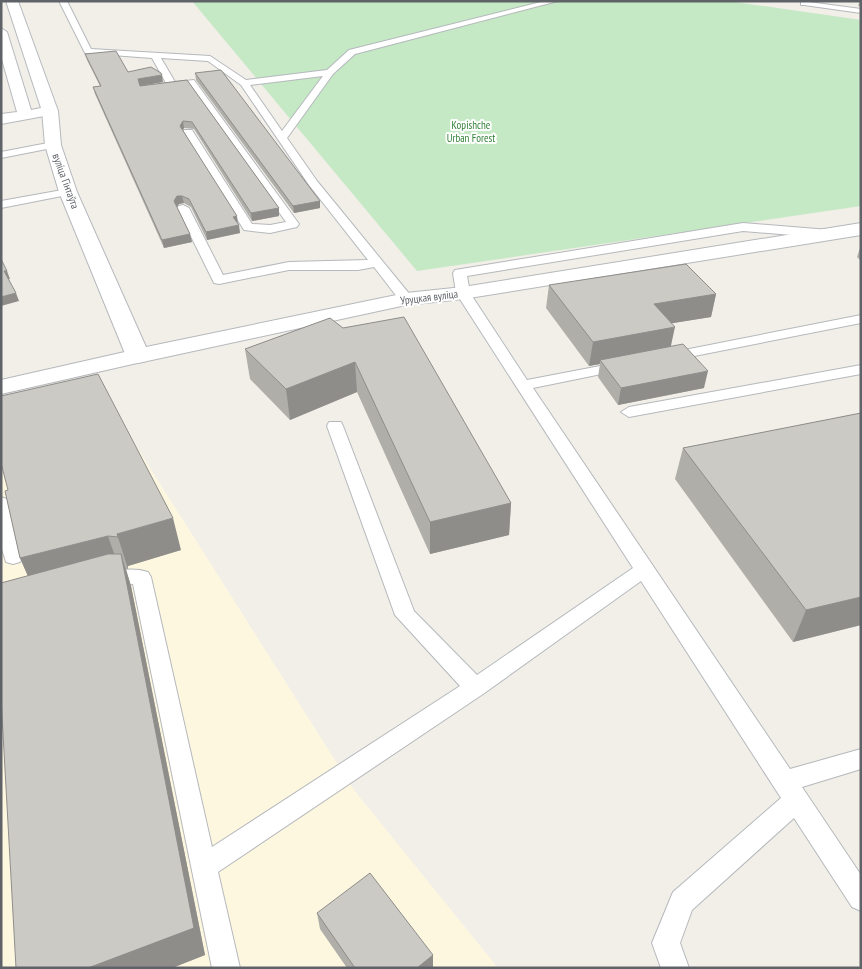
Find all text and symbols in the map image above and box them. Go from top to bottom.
park label: Kopishche Urban Forest [447,118,495,145]
street label: вуліца Гінтаўта [50,151,82,211]
street label: Уруцкая вуліца [399,287,459,307]

